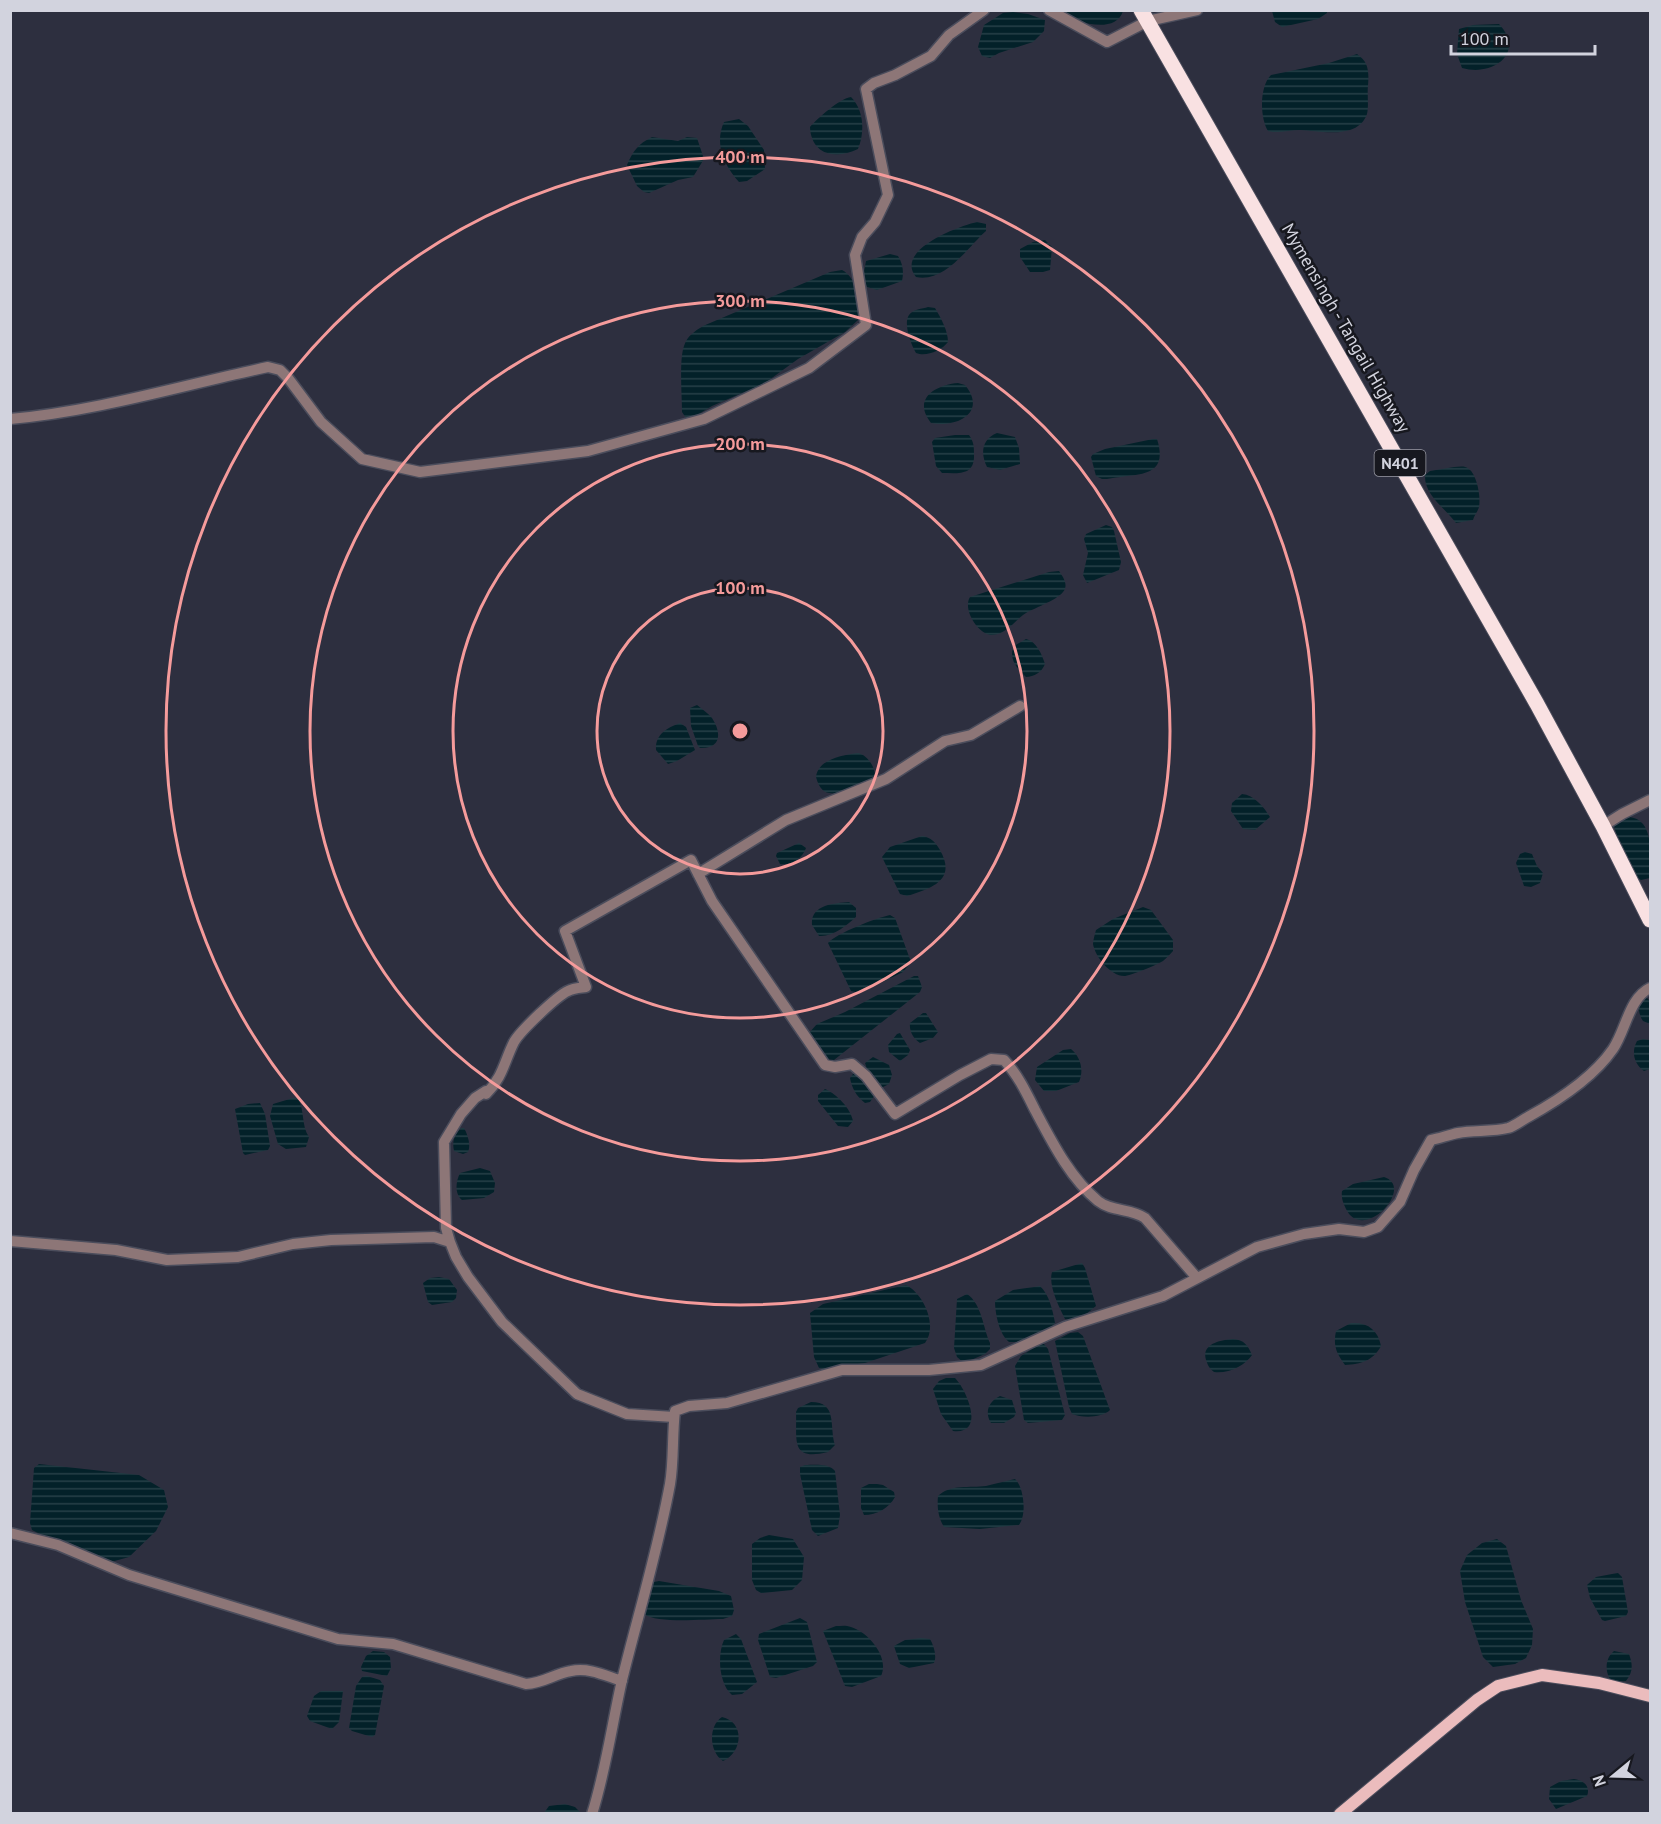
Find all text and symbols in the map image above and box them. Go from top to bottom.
scale bar [1451,18,1595,56]
text: 100 m [1460,27,1509,50]
text: 400 m [715,145,765,168]
street label: Mymensingh - Tangail Highway [1277,219,1416,437]
text: 300 m [715,289,765,312]
text: 200 m [715,432,765,455]
road number: N401 [1374,450,1426,476]
text: 100 m [715,576,765,599]
centre of rings [730,721,750,741]
north arrow [1583,1746,1643,1806]
text: N [1588,1773,1610,1789]

